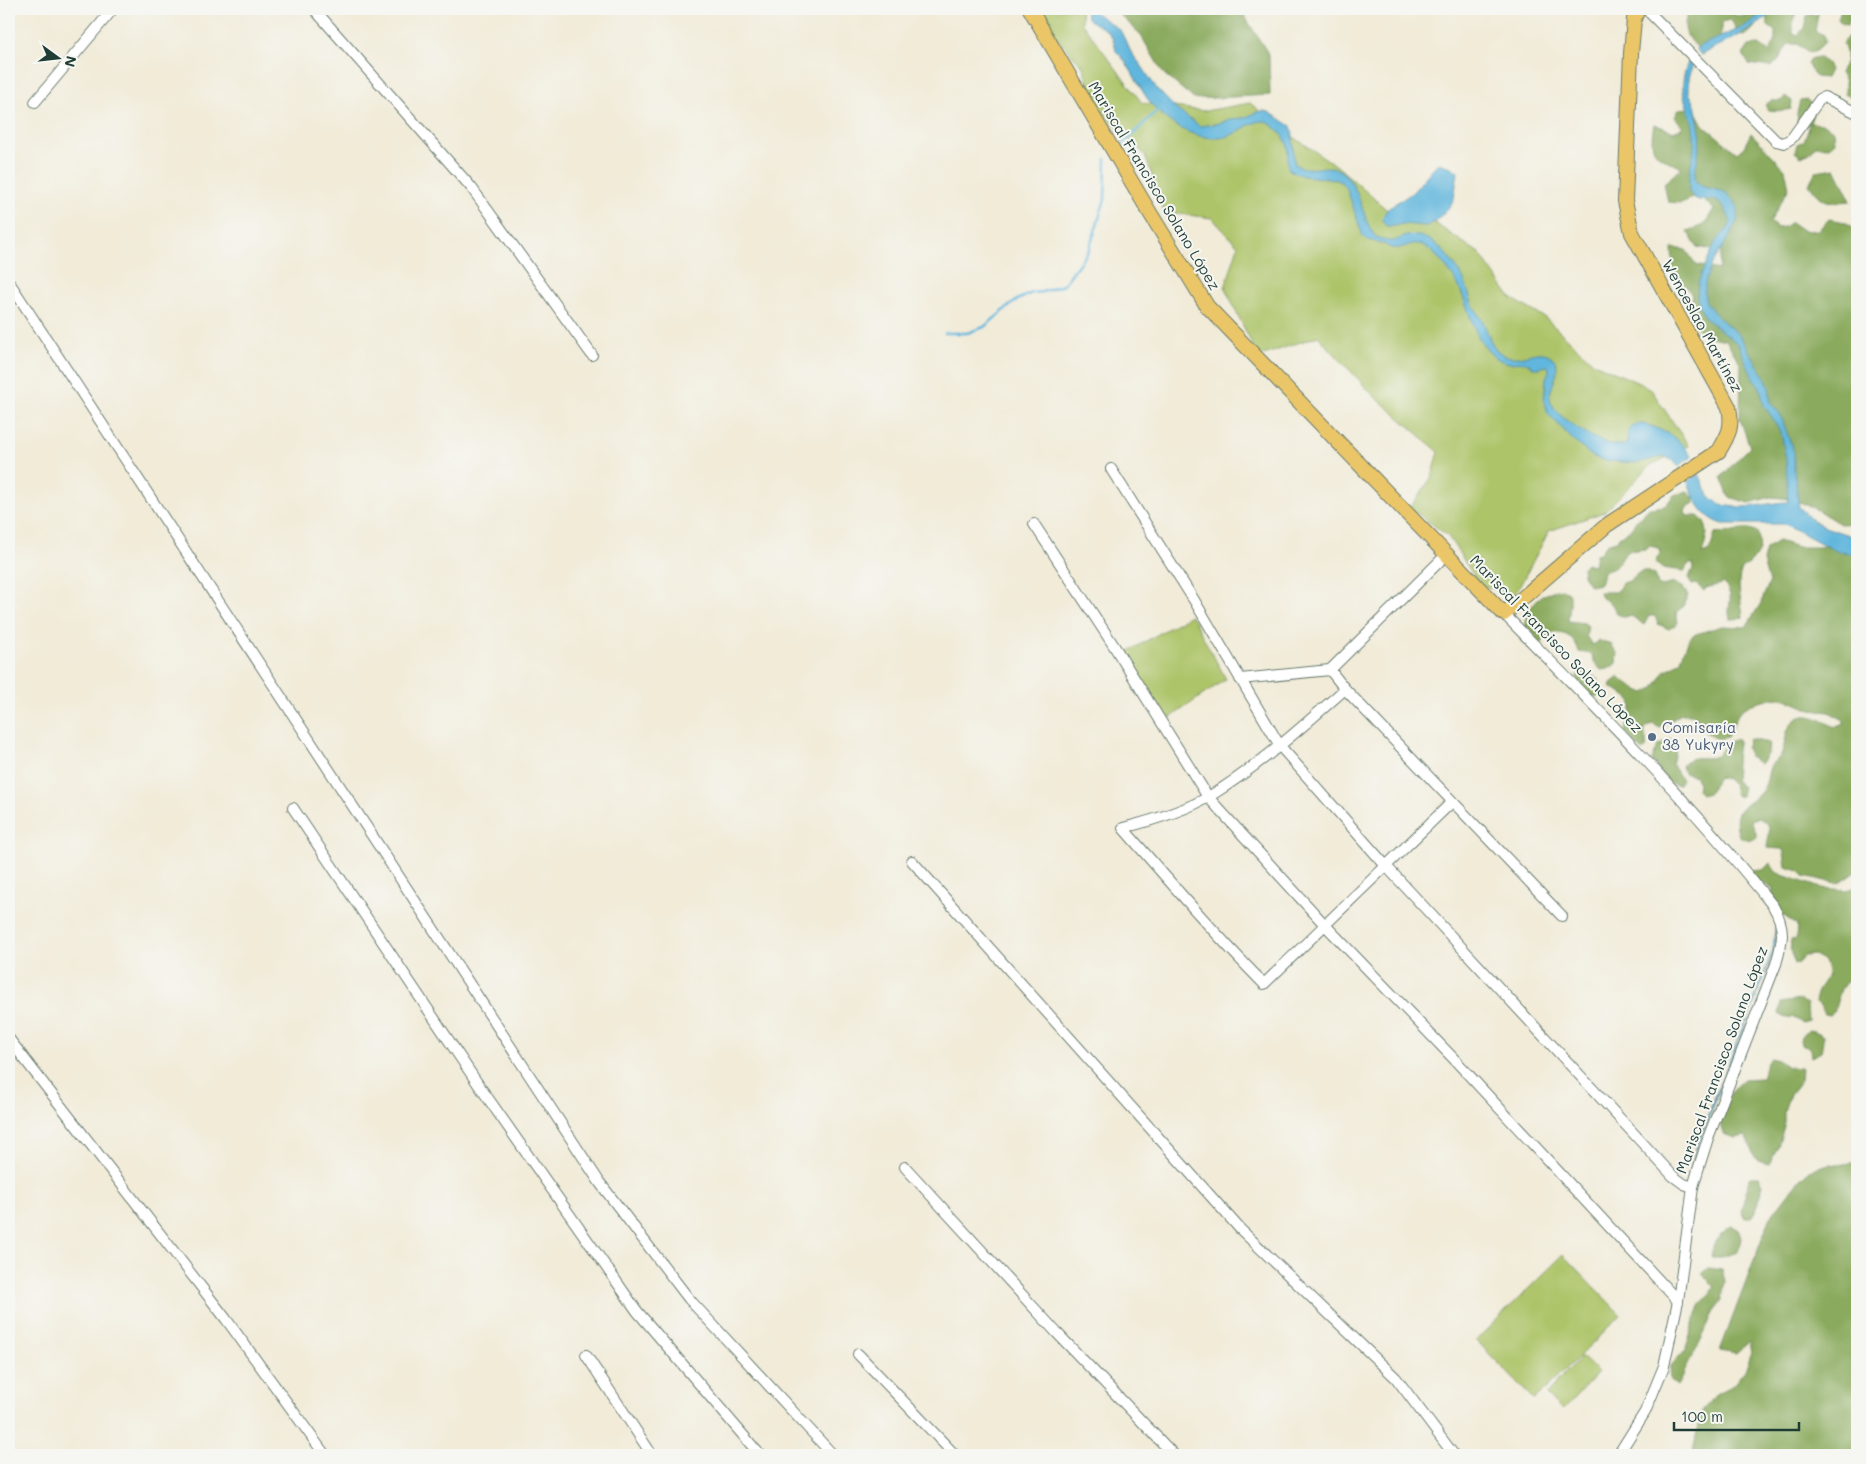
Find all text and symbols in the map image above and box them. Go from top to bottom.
north arrow [32,32,82,82]
text: N [60,54,82,69]
street label: Mariscal Francisco Solano López [1084,77,1225,294]
street label: Wenceslao Martínez [1658,255,1748,396]
street label: Mariscal Francisco Solano López [1466,550,1647,737]
place label: Comisaría 38 Yukyry [1662,717,1736,754]
marker: Comisaría 38 Yukyry [1646,731,1658,743]
street label: Mariscal Francisco Solano López [1671,943,1772,1176]
scale bar [1674,1399,1798,1431]
text: 100 m [1681,1406,1723,1426]

